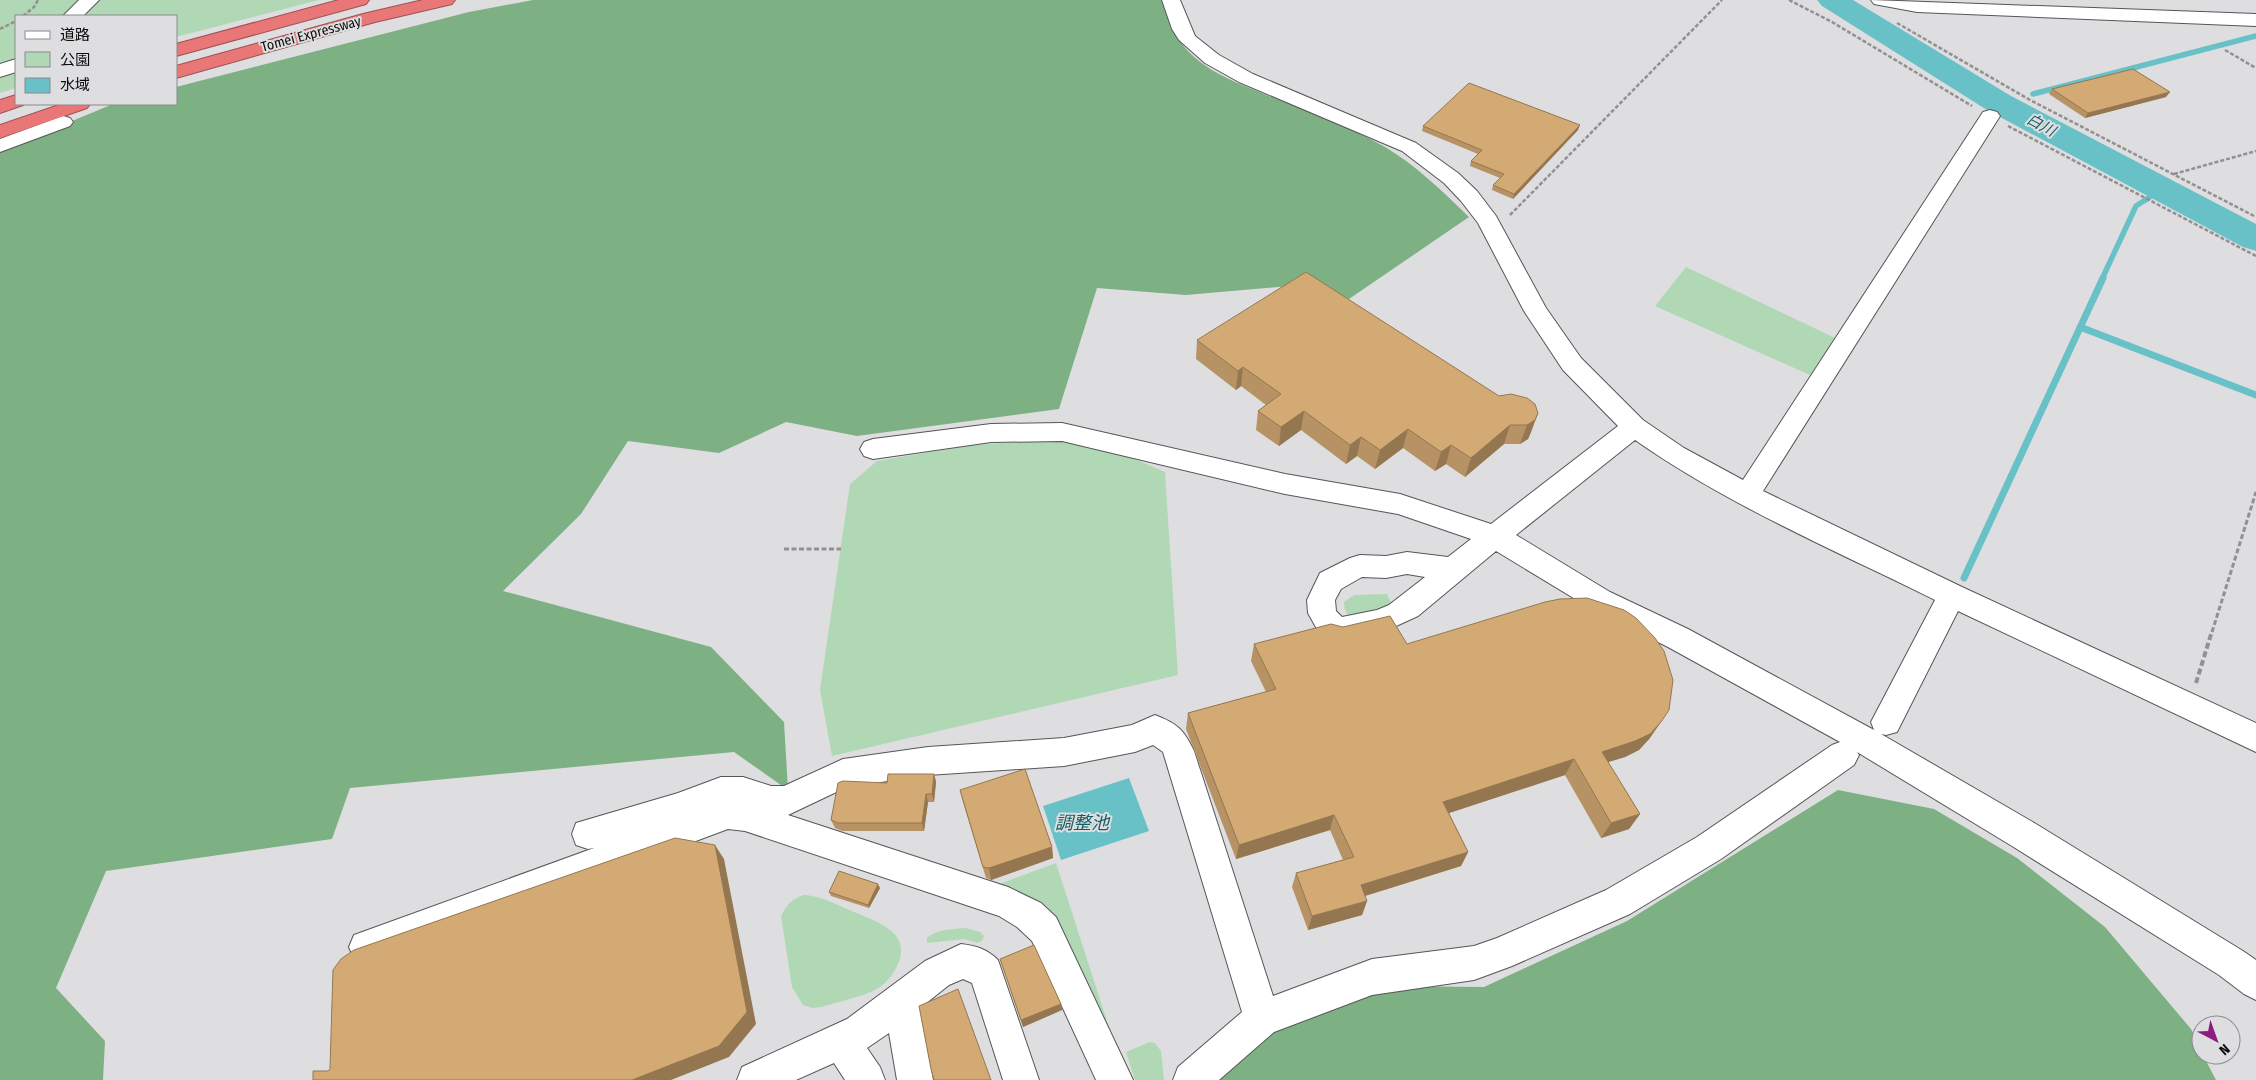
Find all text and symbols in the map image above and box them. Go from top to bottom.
street label: Tomei Expressway [259,12,364,56]
legend [15,15,178,105]
text: 道路 [60,26,90,44]
text: 公園 [60,51,90,69]
text: 水域 [60,76,90,94]
water label: 白川 [2024,110,2060,141]
water label: 調整池 [1055,812,1111,834]
north arrow [2191,1015,2241,1065]
text: N [2215,1040,2233,1059]

